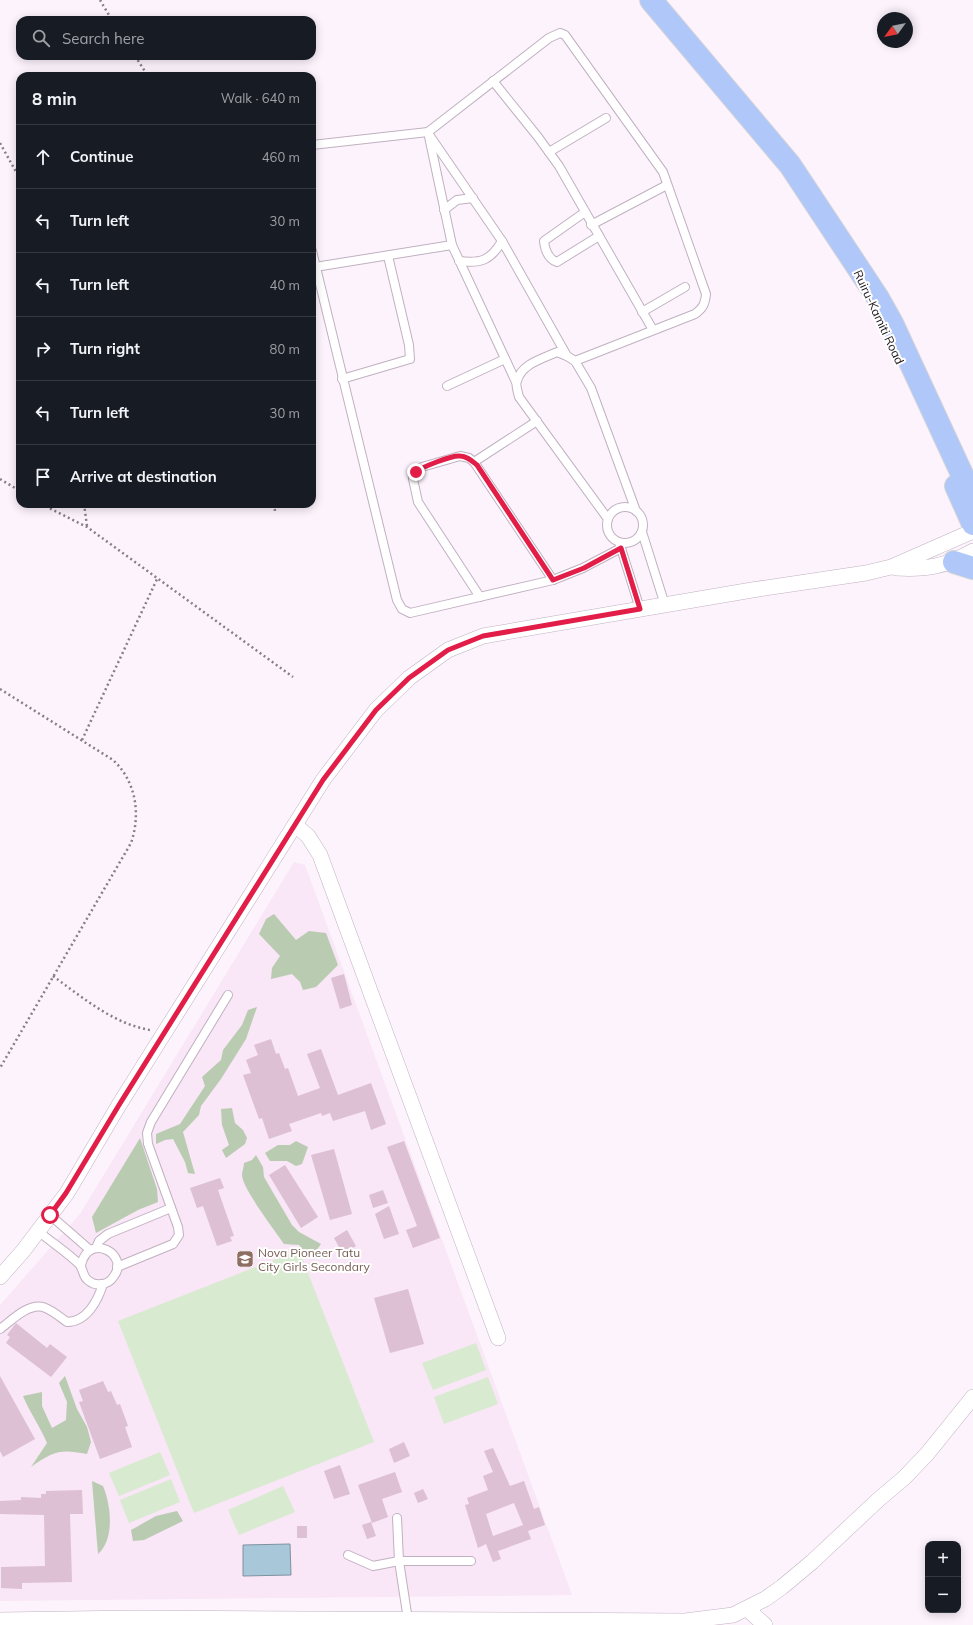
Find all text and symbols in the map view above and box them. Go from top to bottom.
north arrow [877,12,913,48]
search box [16,16,316,60]
icon: search [30,27,52,49]
text: Search here [62,29,144,48]
text: 8 min [32,88,77,109]
text: Walk · 640 m [221,90,300,106]
icon: ahead [32,146,54,168]
text: Continue [70,147,133,166]
text: 460 m [262,149,300,165]
icon: left [32,210,54,232]
text: Turn left [70,211,129,230]
text: 30 m [270,213,300,229]
street label: Ruiru-Kamiti Road [851,267,907,367]
icon: left [32,274,54,296]
text: Turn left [70,275,129,294]
text: 40 m [270,277,300,293]
icon: right [32,338,54,360]
text: Turn right [70,339,140,358]
text: 80 m [270,341,300,357]
icon: left [32,402,54,424]
text: Turn left [70,403,129,422]
text: 30 m [270,405,300,421]
route end [407,463,425,481]
icon: arrive [32,466,54,488]
text: Arrive at destination [70,467,217,486]
route start [41,1206,59,1224]
place label: Nova Pioneer Tatu City Girls Secondary [258,1245,371,1274]
school or university icon: Nova Pioneer Tatu City Girls Secondary [235,1249,255,1269]
map controls [925,1541,961,1613]
button: + [925,1541,961,1577]
button: − [925,1577,961,1613]

